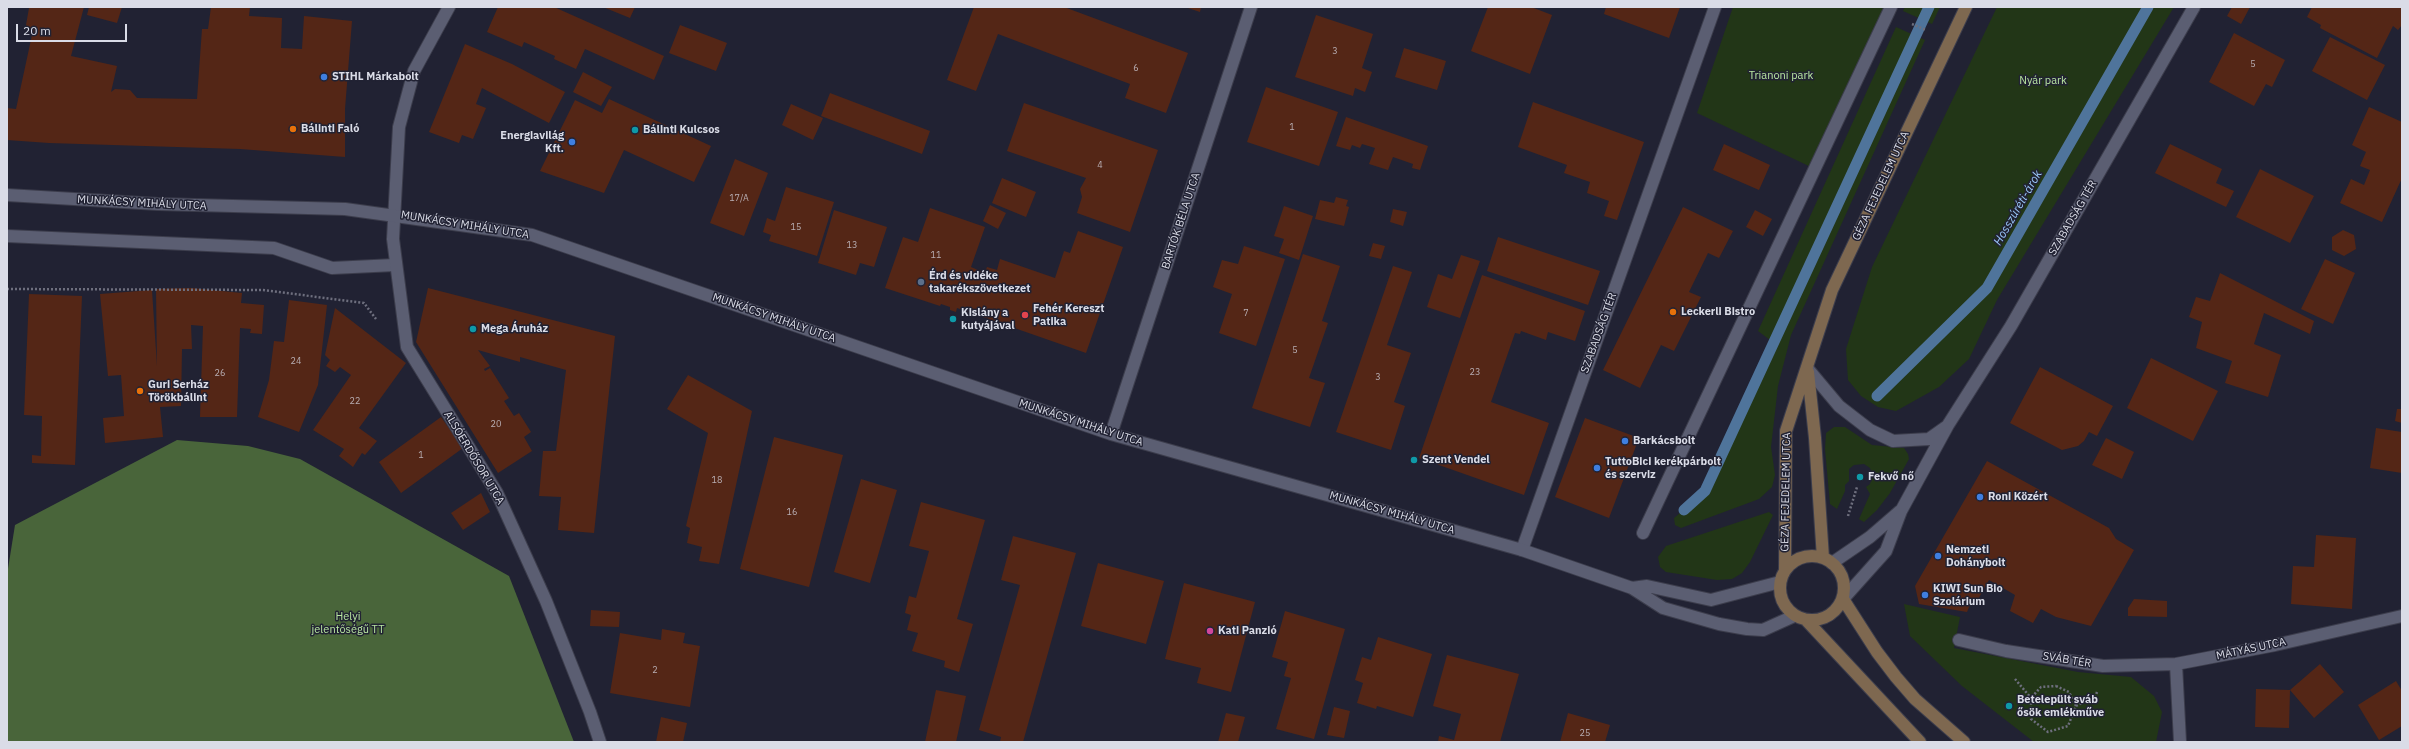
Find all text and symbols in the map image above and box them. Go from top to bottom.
scale bar [18,16,129,42]
text: 20 m [23,23,51,38]
house number: 3 [1332,46,1338,56]
house number: 5 [2250,59,2256,69]
house number: 6 [1133,63,1139,73]
park label: Trianoni park [1749,69,1813,83]
place label: STIHL Márkabolt [332,70,419,84]
marker: STIHL Márkabolt [319,72,329,82]
park label: Nyár park [2019,74,2067,88]
place label: Bálinti Faló [301,122,359,136]
house number: 1 [1289,122,1295,132]
place label: Bálinti Kulcsos [643,123,720,137]
marker: Bálinti Faló [288,124,298,134]
marker: Bálinti Kulcsos [630,125,640,135]
place label: Energiavilág Kft. [500,129,564,155]
street label: GÉZA FEJEDELEM UTCA [1850,129,1912,243]
marker: Energiavilág Kft. [567,137,577,147]
house number: 4 [1097,160,1103,170]
water label: Hosszúréti-árok [1991,168,2045,248]
street label: BARTÓK BÉLA UTCA [1159,171,1203,271]
street label: SZABADSÁG TÉR [2046,178,2100,258]
street label: MUNKÁCSY MIHÁLY UTCA [77,193,207,213]
house number: 17/A [729,193,749,203]
street label: MUNKÁCSY MIHÁLY UTCA [400,208,530,242]
house number: 15 [791,222,801,232]
house number: 13 [847,240,857,250]
house number: 11 [931,250,941,260]
place label: Érd és vidéke takarékszövetkezet [929,269,1030,295]
marker: Érd és vidéke takarékszövetkezet [916,277,926,287]
street label: MUNKÁCSY MIHÁLY UTCA [711,291,837,345]
street label: SZABADSÁG TÉR [1578,291,1620,375]
place label: Fehér Kereszt Patika [1033,302,1105,328]
place label: Leckerli Bistro [1681,305,1755,319]
place label: Kislány a kutyájával [961,306,1015,332]
marker: Leckerli Bistro [1668,307,1678,317]
house number: 7 [1243,308,1249,318]
marker: Fehér Kereszt Patika [1020,310,1030,320]
marker: Kislány a kutyájával [948,314,958,324]
place label: Mega Áruház [481,322,548,336]
marker: Mega Áruház [468,324,478,334]
house number: 5 [1292,345,1298,355]
house number: 24 [291,356,301,366]
house number: 23 [1470,367,1480,377]
house number: 26 [215,368,225,378]
house number: 3 [1375,372,1381,382]
place label: Guri Serház Törökbálint [148,378,209,404]
marker: Guri Serház Törökbálint [135,386,145,396]
house number: 22 [350,396,360,406]
street label: MUNKÁCSY MIHÁLY UTCA [1017,397,1145,449]
street label: ALSÓERDŐSOR UTCA [441,409,507,507]
house number: 20 [491,419,501,429]
street label: GÉZA FEJEDELEM UTCA [1778,432,1794,552]
place label: Barkácsbolt [1633,434,1695,448]
marker: Barkácsbolt [1620,436,1630,446]
house number: 1 [418,450,424,460]
place label: Szent Vendel [1422,453,1490,467]
marker: Szent Vendel [1409,455,1419,465]
place label: TuttoBici kerékpárbolt és szerviz [1605,455,1721,481]
marker: TuttoBici kerékpárbolt és szerviz [1592,463,1602,473]
place label: Fekvő nő [1868,470,1914,484]
marker: Fekvő nő [1855,472,1865,482]
house number: 18 [712,475,722,485]
street label: MUNKÁCSY MIHÁLY UTCA [1328,489,1456,537]
place label: Roni Közért [1988,490,2048,504]
marker: Roni Közért [1975,492,1985,502]
house number: 16 [787,507,797,517]
place label: Nemzeti Dohánybolt [1946,543,2005,569]
marker: Nemzeti Dohánybolt [1933,551,1943,561]
place label: KIWI Sun Bio Szolárium [1933,582,2003,608]
marker: KIWI Sun Bio Szolárium [1920,590,1930,600]
park label: Helyi jelentőségű TT [312,610,384,636]
place label: Kati Panzió [1218,624,1277,638]
marker: Kati Panzió [1205,626,1215,636]
street label: MÁTYÁS UTCA [2215,635,2287,663]
street label: SVÁB TÉR [2042,650,2092,670]
house number: 2 [652,665,658,675]
place label: Betelepült sváb ősök emlékműve [2017,693,2104,719]
marker: Betelepült sváb ősök emlékműve [2004,701,2014,711]
house number: 25 [1580,728,1590,738]

